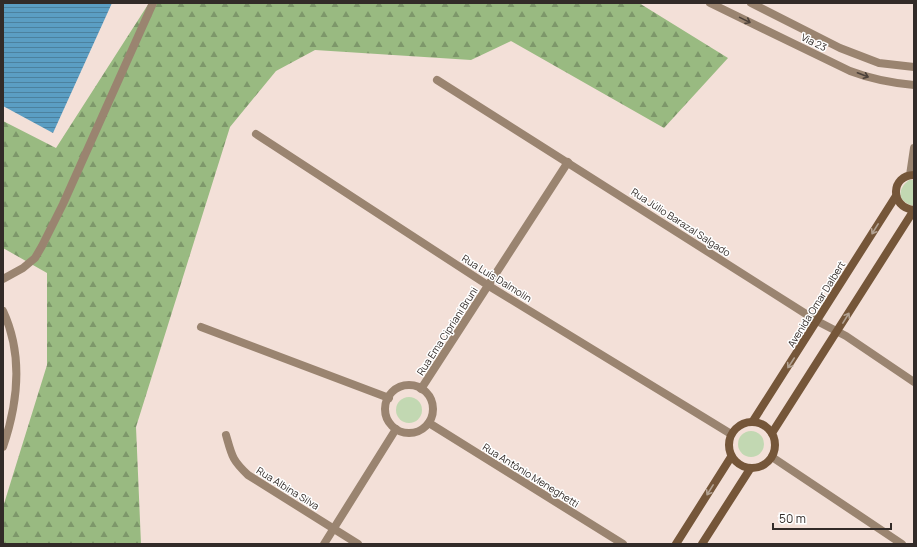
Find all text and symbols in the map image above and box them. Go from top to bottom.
one-way arrow [739,17,751,24]
street label: Via 23 [799,30,829,54]
one-way arrow [856,72,868,80]
street label: Rua Júlio Barazal Salgado [629,185,733,259]
one-way arrow [871,223,879,234]
street label: Rua Luís Dalmolin [459,251,535,305]
street label: Avenida Omar Dalbert [784,258,848,350]
street label: Rua Ema Cipriani Bruni [413,284,481,378]
one-way arrow [842,312,850,324]
one-way arrow [786,357,794,369]
street label: Rua Antônio Meneghetti [480,440,582,510]
street label: Rua Albina Silva [254,463,322,513]
one-way arrow [706,484,714,495]
scale bar [773,505,891,531]
text: 50 m [779,510,806,527]

